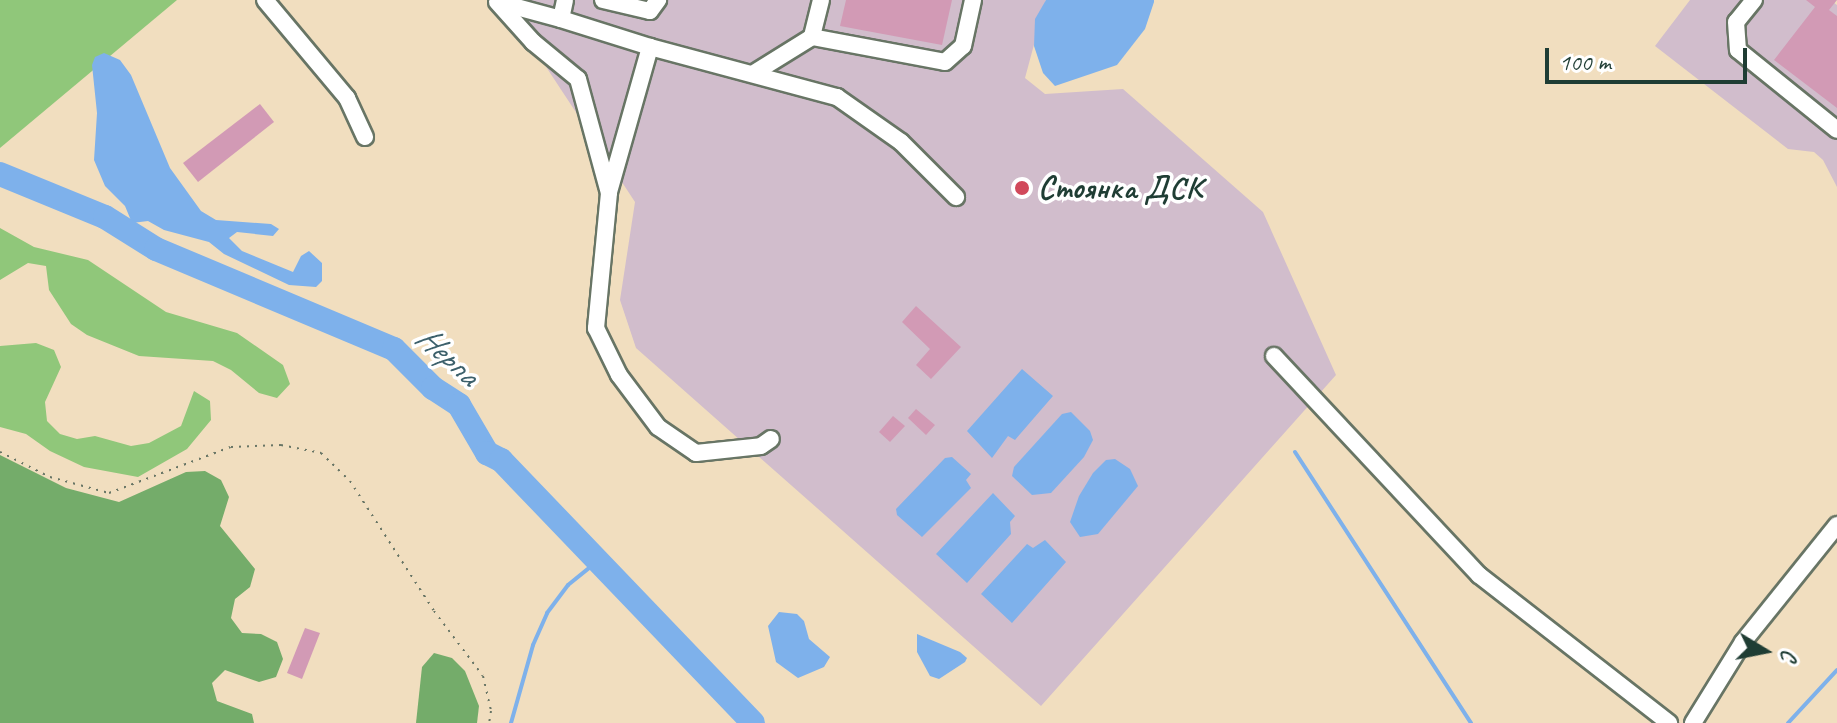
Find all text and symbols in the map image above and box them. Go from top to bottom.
scale bar [1549,32,1751,82]
text: 100 m [1559,47,1611,77]
place label: Стоянка ДСК [1038,169,1203,207]
marker: Стоянка ДСК [1013,179,1031,197]
water label: Нерпа [408,316,488,394]
north arrow [1725,611,1805,691]
text: С [1774,647,1803,663]

